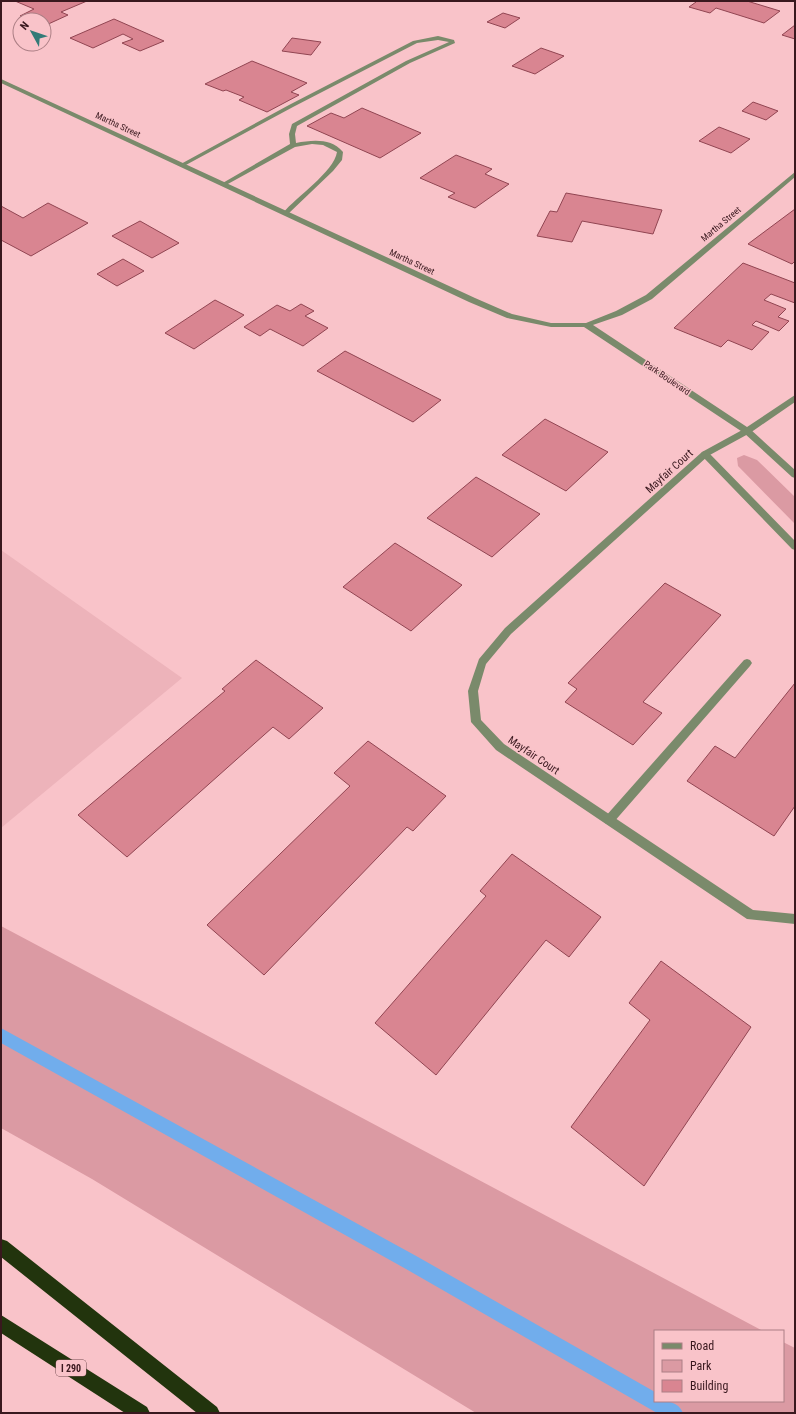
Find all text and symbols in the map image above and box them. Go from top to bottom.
north arrow [12,12,52,52]
text: N [18,19,32,33]
street label: Martha Street [94,110,142,140]
street label: Martha Street [699,204,743,243]
street label: Martha Street [388,247,436,277]
street label: Park Boulevard [642,359,692,397]
street label: Mayfair Court [643,447,696,496]
street label: Mayfair Court [506,733,562,777]
legend [654,1330,784,1402]
text: Road [690,1339,714,1353]
text: Park [690,1359,712,1373]
road number: I 290 [56,1360,86,1376]
text: Building [690,1379,728,1393]

